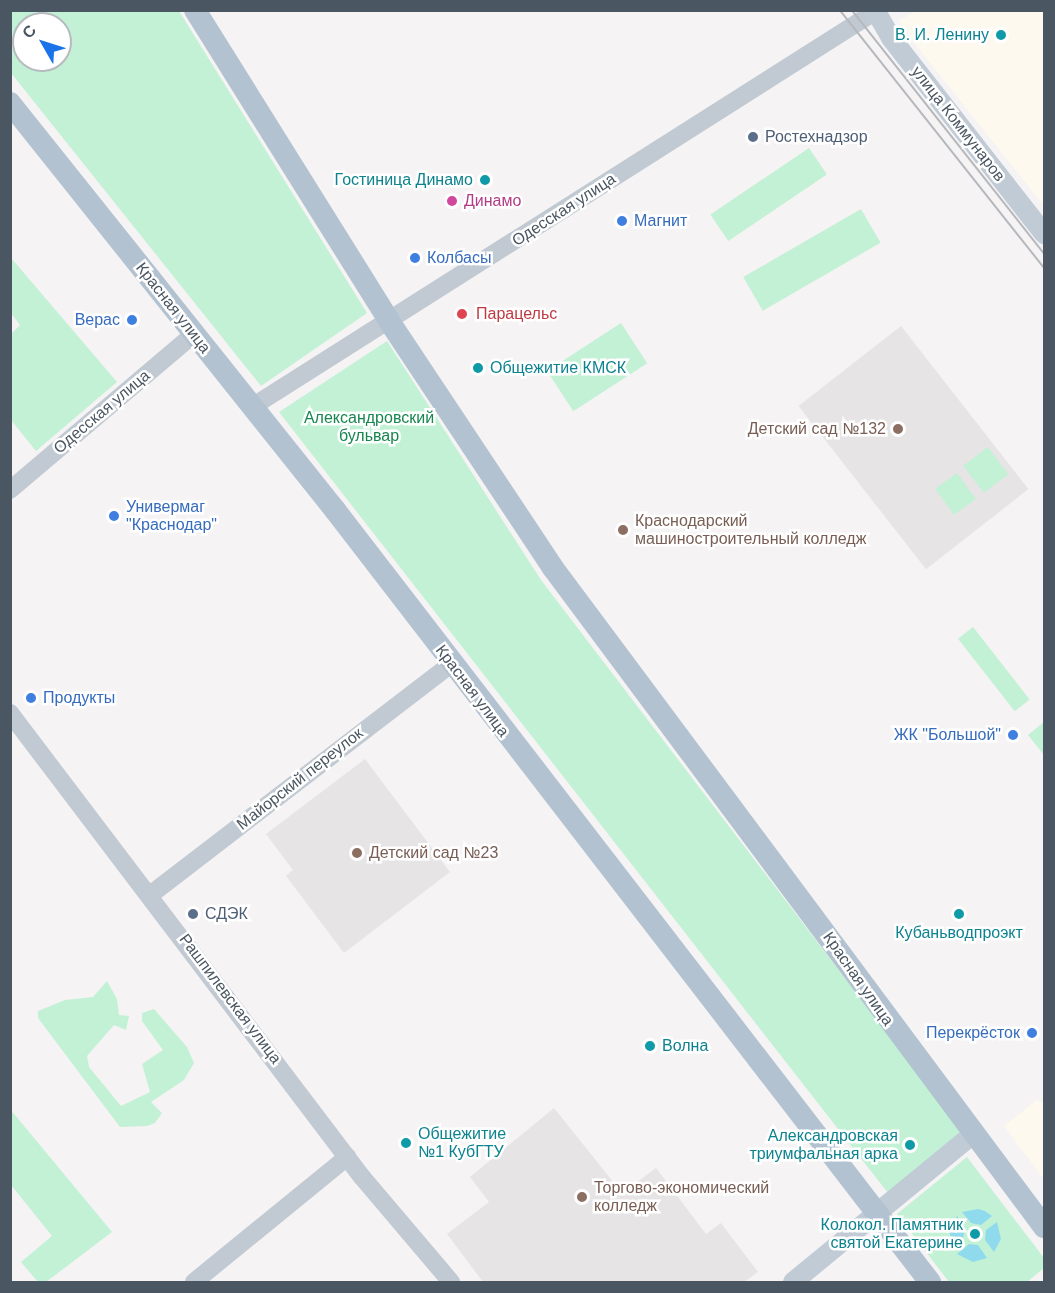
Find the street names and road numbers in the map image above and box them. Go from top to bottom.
street label: улица Коммунаров [907,63,1009,185]
street label: Одесская улица [509,169,619,251]
street label: Красная улица [132,259,214,357]
street label: Одесская улица [50,366,154,458]
street label: Красная улица [431,641,513,741]
street label: Майорский переулок [233,724,367,834]
street label: Красная улица [819,928,897,1030]
street label: Рашпилевская улица [175,930,285,1068]

